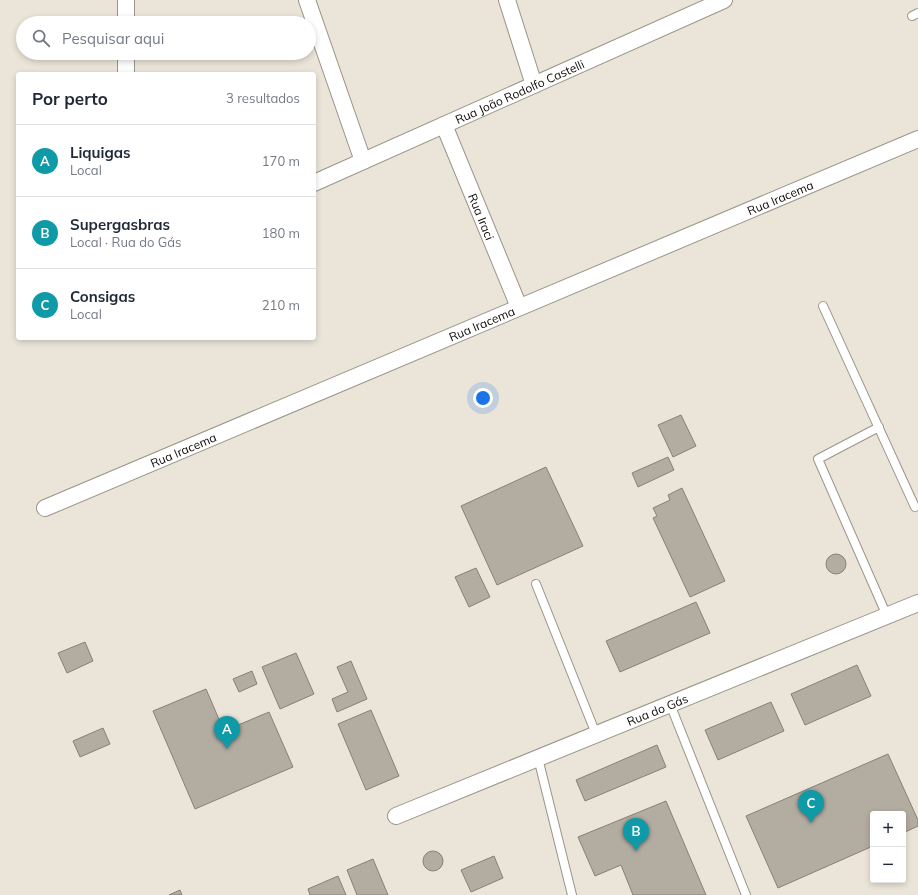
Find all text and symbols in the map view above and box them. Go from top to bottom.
search box [16,16,316,60]
icon: search [30,27,52,49]
text: Pesquisar aqui [62,29,164,48]
street label: Rua João Rodolfo Castelli [453,56,586,127]
text: Por perto [32,88,108,109]
text: 3 resultados [226,90,300,106]
text: Liquigas [70,143,131,162]
text: A [40,153,50,169]
text: 170 m [262,153,300,169]
text: Local [70,162,102,178]
street label: Rua Iracema [745,177,815,218]
street label: Rua Iraci [465,191,498,242]
text: Supergasbras [70,215,170,234]
text: B [41,225,49,241]
text: 180 m [262,225,300,241]
text: Local · Rua do Gás [70,234,182,250]
text: Consigas [70,287,135,306]
text: C [41,297,49,313]
text: 210 m [262,297,300,313]
street label: Rua Iracema [446,303,517,344]
text: Local [70,306,102,322]
your location [473,388,493,408]
street label: Rua Iracema [148,429,218,470]
street label: Rua do Gás [624,690,690,729]
pin: A [214,716,240,749]
pin: C [798,790,824,823]
map controls [870,811,906,883]
button: + [870,811,906,847]
pin: B [623,818,649,851]
button: − [870,847,906,883]

